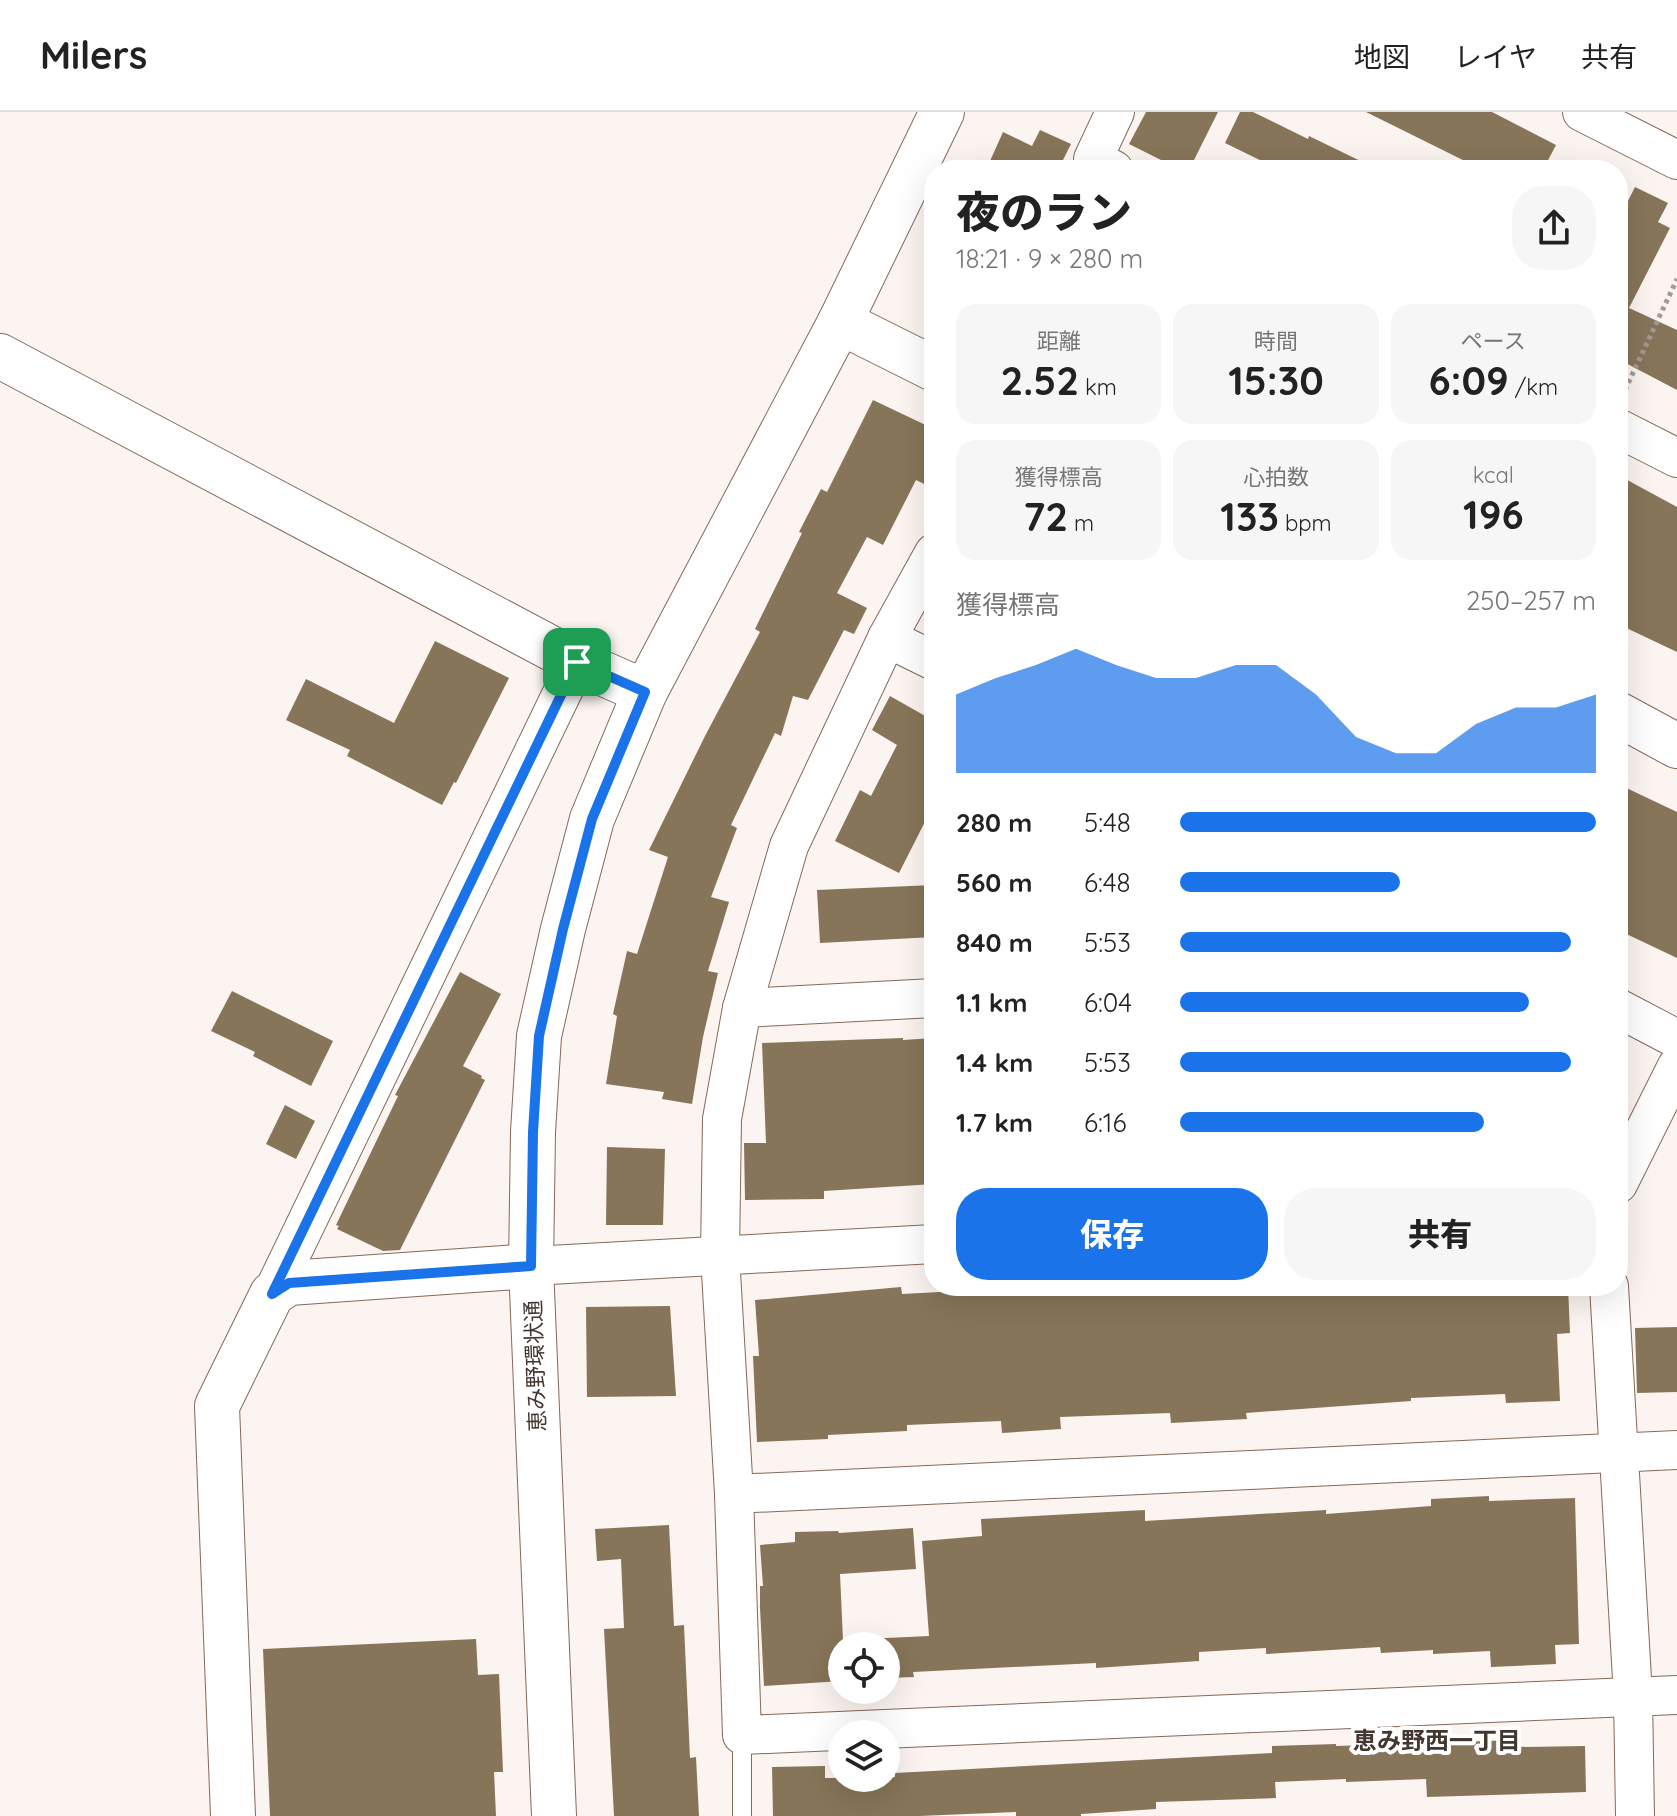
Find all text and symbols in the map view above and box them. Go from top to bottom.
text: Milers [40,31,147,79]
text: 地図 [1354,39,1410,74]
text: レイヤ [1454,39,1537,74]
text: 共有 [1581,39,1637,74]
text: 夜のラン [956,184,1132,239]
button: share [1512,186,1596,270]
text: 18:21 · 9 × 280 m [956,242,1143,275]
text: 距離 [1037,327,1081,355]
text: 時間 [1254,327,1298,355]
text: ペース [1461,327,1526,355]
text: 2.52 [1000,355,1079,405]
text: 15:30 [1228,355,1324,405]
text: 6:09 [1428,355,1509,405]
text: km [1079,373,1117,401]
text: /km [1509,373,1558,401]
text: kcal [1473,461,1514,489]
text: 獲得標高 [1015,463,1103,491]
text: 心拍数 [1243,463,1309,491]
text: 196 [1463,489,1524,539]
text: 72 [1023,491,1068,541]
text: 133 [1220,491,1279,541]
text: m [1068,509,1094,537]
text: bpm [1279,509,1332,537]
text: 250–257 m [1466,584,1596,617]
text: 獲得標高 [956,588,1060,621]
pin [543,628,611,696]
icon: arrive [555,640,599,684]
text: 280 m [956,806,1032,839]
text: 5:48 [1084,806,1131,839]
text: 560 m [956,866,1033,899]
text: 6:48 [1084,866,1131,899]
text: 840 m [956,926,1033,959]
text: 5:53 [1084,926,1131,959]
text: 1.1 km [956,986,1027,1019]
text: 6:04 [1084,986,1132,1019]
text: 1.4 km [956,1046,1033,1079]
text: 5:53 [1084,1046,1131,1079]
text: 1.7 km [956,1106,1033,1139]
text: 6:16 [1084,1106,1126,1139]
button: 保存 [956,1188,1268,1280]
button: 共有 [1284,1188,1596,1280]
street label: 恵み野環状通 [519,1300,551,1432]
map controls [828,1632,900,1792]
button: locate [828,1632,900,1704]
button: layers [828,1720,900,1792]
district label: 恵み野西一丁目 [1353,1725,1521,1755]

